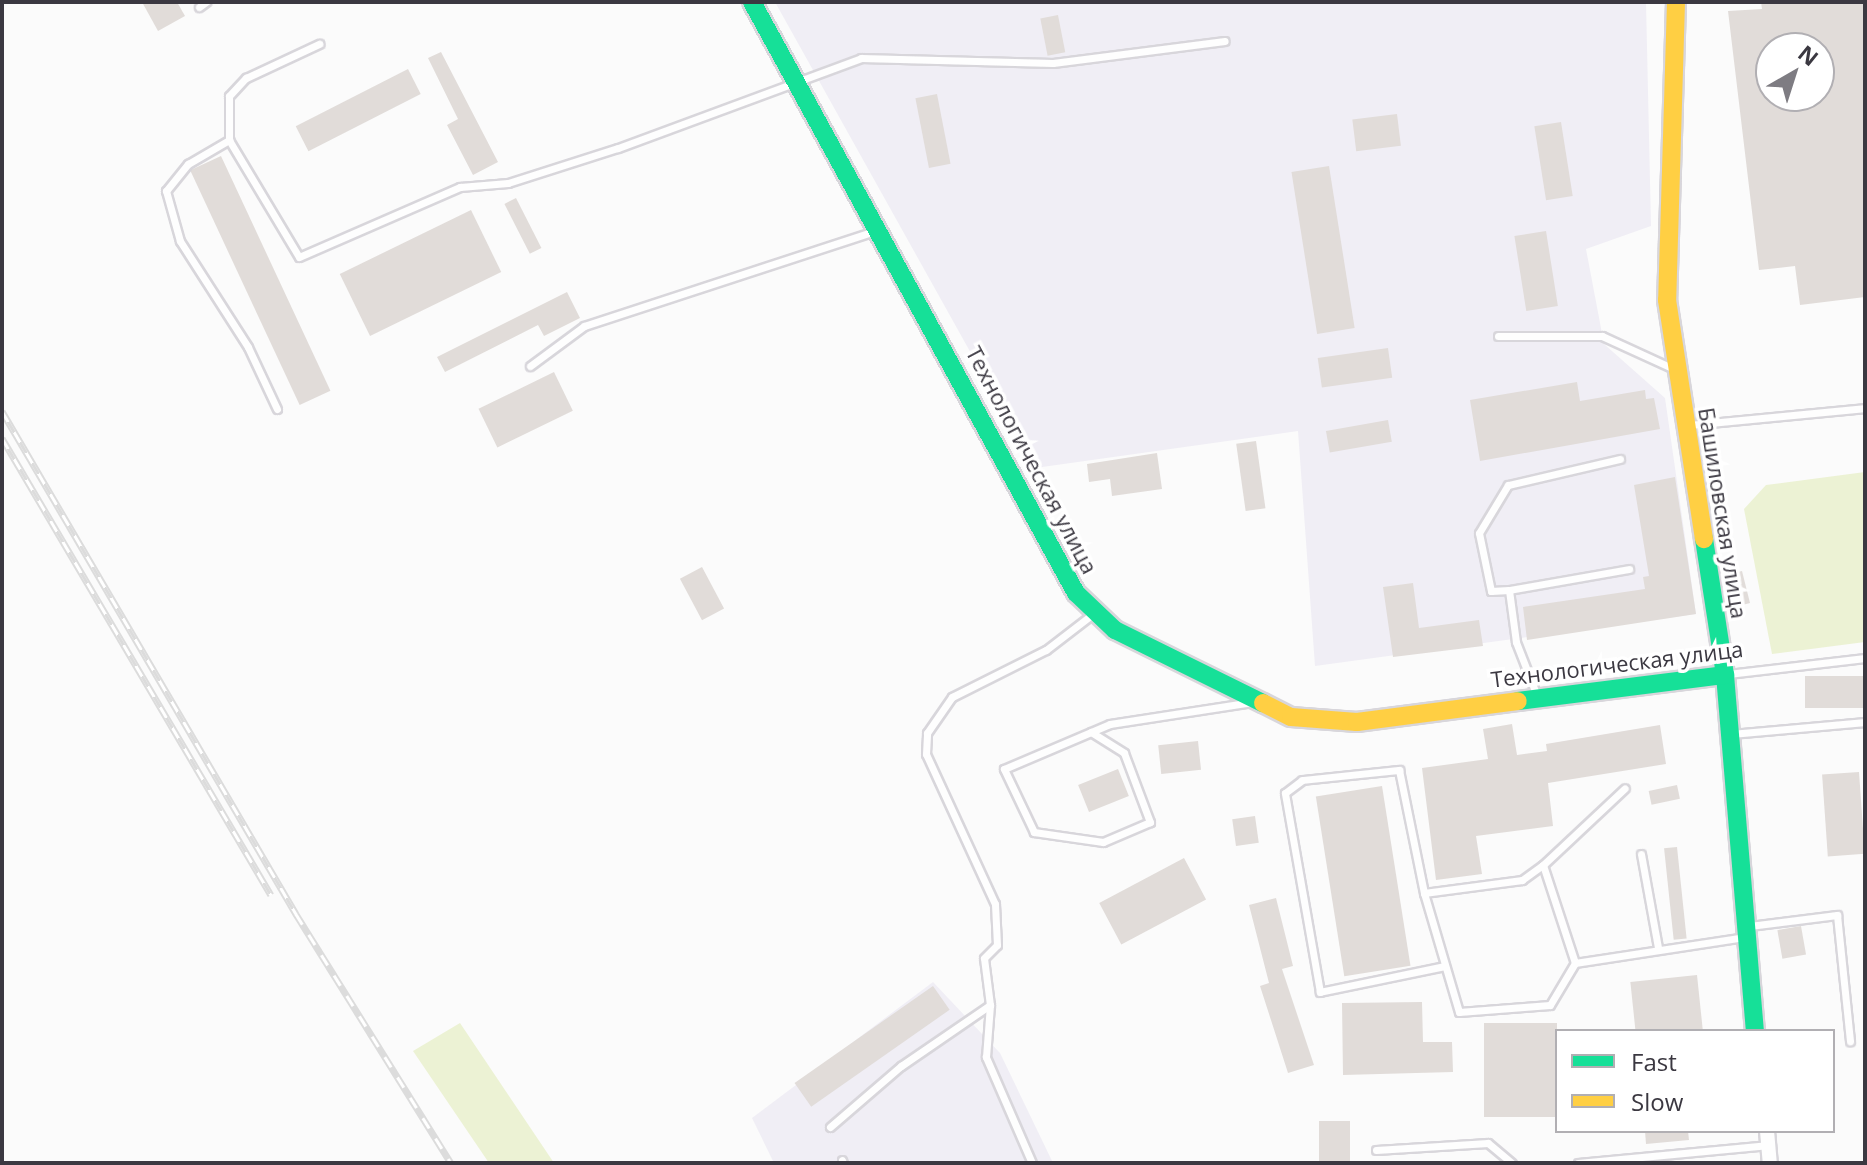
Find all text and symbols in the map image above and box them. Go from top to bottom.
north arrow [1755,32,1835,112]
text: N [1792,38,1825,72]
street label: Технологическая улица [961,342,1103,578]
street label: Башиловская улица [1693,406,1753,620]
street label: Технологическая улица [1489,635,1745,693]
legend [1555,1029,1835,1133]
text: Fast [1631,1045,1677,1078]
text: Slow [1631,1085,1683,1118]

